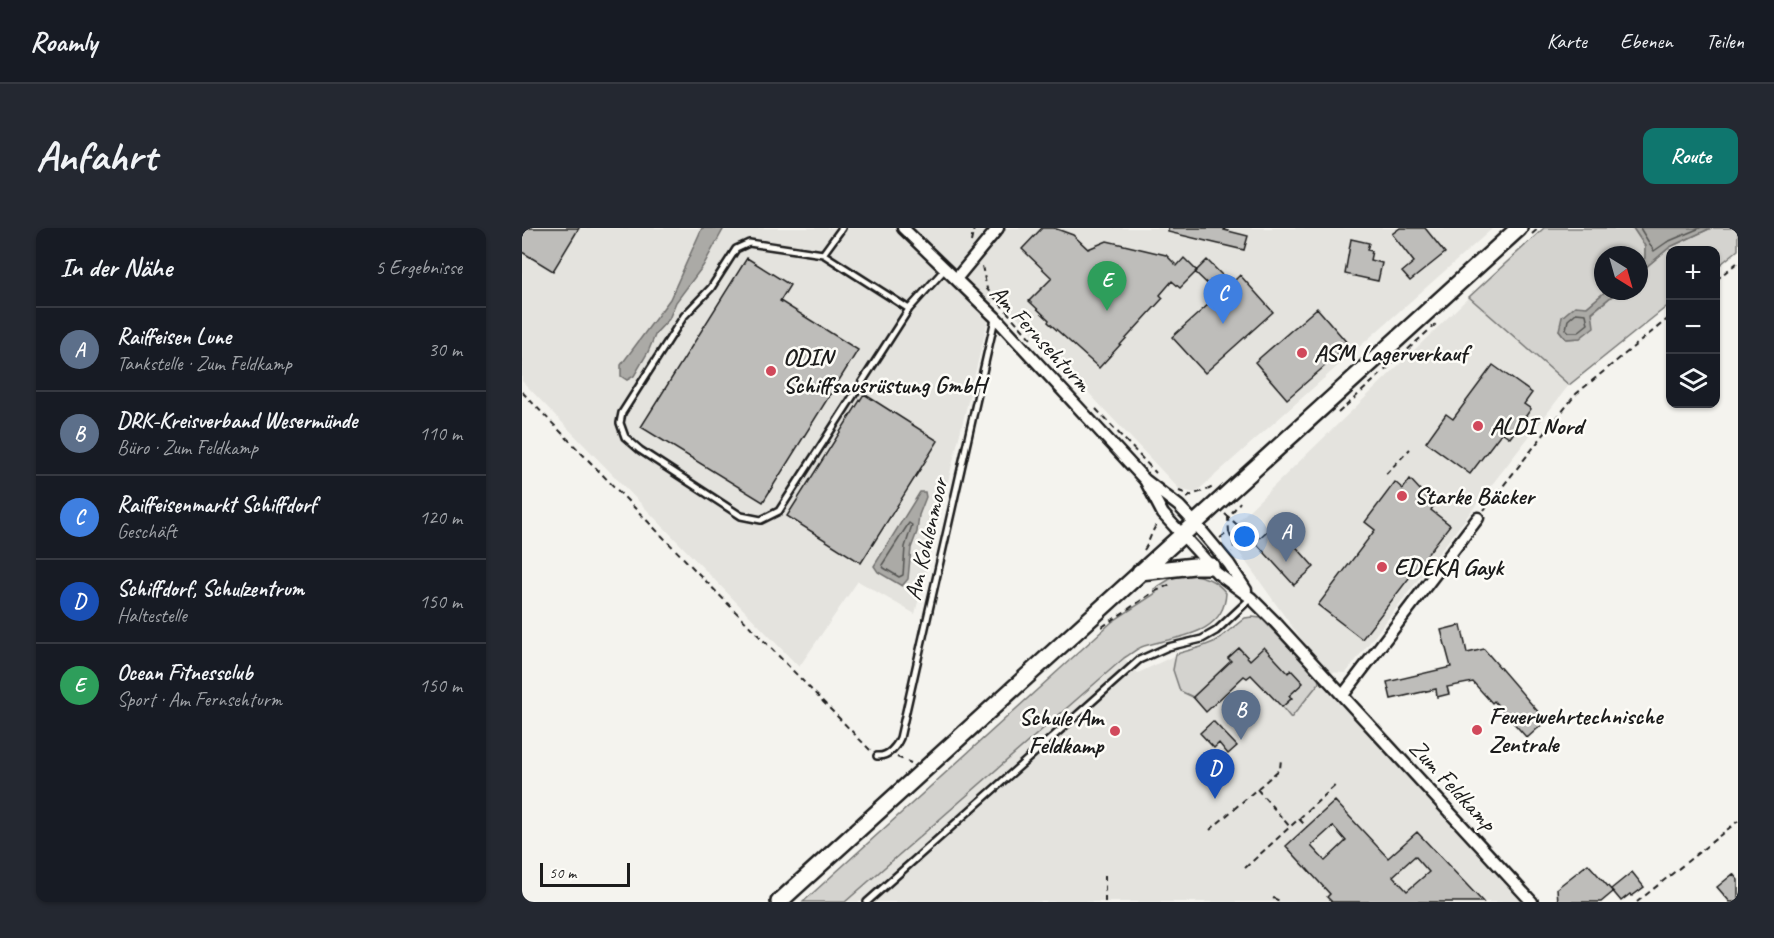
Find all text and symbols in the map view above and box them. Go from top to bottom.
text: Roamly [30,24,97,59]
text: Karte [1547,28,1587,54]
text: Ebenen [1620,28,1673,54]
text: Teilen [1706,28,1744,54]
button: Route [1643,128,1738,184]
text: Anfahrt [36,130,156,183]
north arrow [1594,246,1648,300]
map controls [1666,246,1720,408]
button: + [1666,246,1720,300]
text: In der Nähe [60,251,172,284]
text: 5 Ergebnisse [375,255,462,280]
pin: E [1088,262,1126,311]
pin: C [1204,274,1242,324]
street label: Am Fernsehturm [984,278,1099,399]
button: − [1666,300,1720,354]
text: Raiffeisen Lune [117,323,231,351]
text: A [74,337,85,362]
text: 30 m [428,337,462,362]
place label: ASM Lagerverkauf [1314,338,1473,368]
place label: ODIN Schiffsausrüstung GmbH [783,342,990,400]
marker: ASM Lagerverkauf [1295,346,1309,360]
text: Tankstelle · Zum Feldkamp [117,351,291,376]
button: layers [1666,354,1720,408]
marker: ODIN Schiffsausrüstung GmbH [764,364,778,378]
text: DRK-Kreisverband Wesermünde [117,407,357,435]
place label: ALDI Nord [1490,411,1587,441]
marker: ALDI Nord [1471,419,1485,433]
text: B [74,421,85,446]
text: 110 m [419,421,462,446]
text: Büro · Zum Feldkamp [117,435,258,460]
street label: Am Kohlenmoor [897,473,955,603]
place label: Starke Bäcker [1414,481,1536,511]
marker: Starke Bäcker [1395,489,1409,503]
text: Raiffeisenmarkt Schiffdorf [117,491,316,519]
text: C [75,505,84,530]
text: 120 m [419,505,462,530]
pin: A [1266,512,1305,562]
text: Geschäft [117,519,177,544]
your location [1230,522,1259,551]
place label: EDEKA Gayk [1394,552,1505,582]
marker: EDEKA Gayk [1375,560,1389,574]
text: Schiffdorf, Schulzentrum [117,575,304,603]
text: D [74,589,85,614]
text: 150 m [419,589,462,614]
text: Haltestelle [117,603,187,628]
text: Ocean Fitnessclub [117,659,252,687]
text: E [74,673,85,698]
text: 150 m [419,673,462,698]
text: Sport · Am Fernsehturm [117,687,282,712]
pin: B [1222,690,1260,740]
place label: Feuerwehrtechnische Zentrale [1489,701,1664,759]
place label: Schule Am Feldkamp [1019,702,1105,760]
marker: Feuerwehrtechnische Zentrale [1470,723,1484,737]
marker: Schule Am Feldkamp [1108,724,1122,738]
street label: Zum Feldkamp [1403,733,1504,839]
pin: D [1196,750,1234,799]
scale bar [540,860,630,888]
text: 50 m [549,863,576,883]

